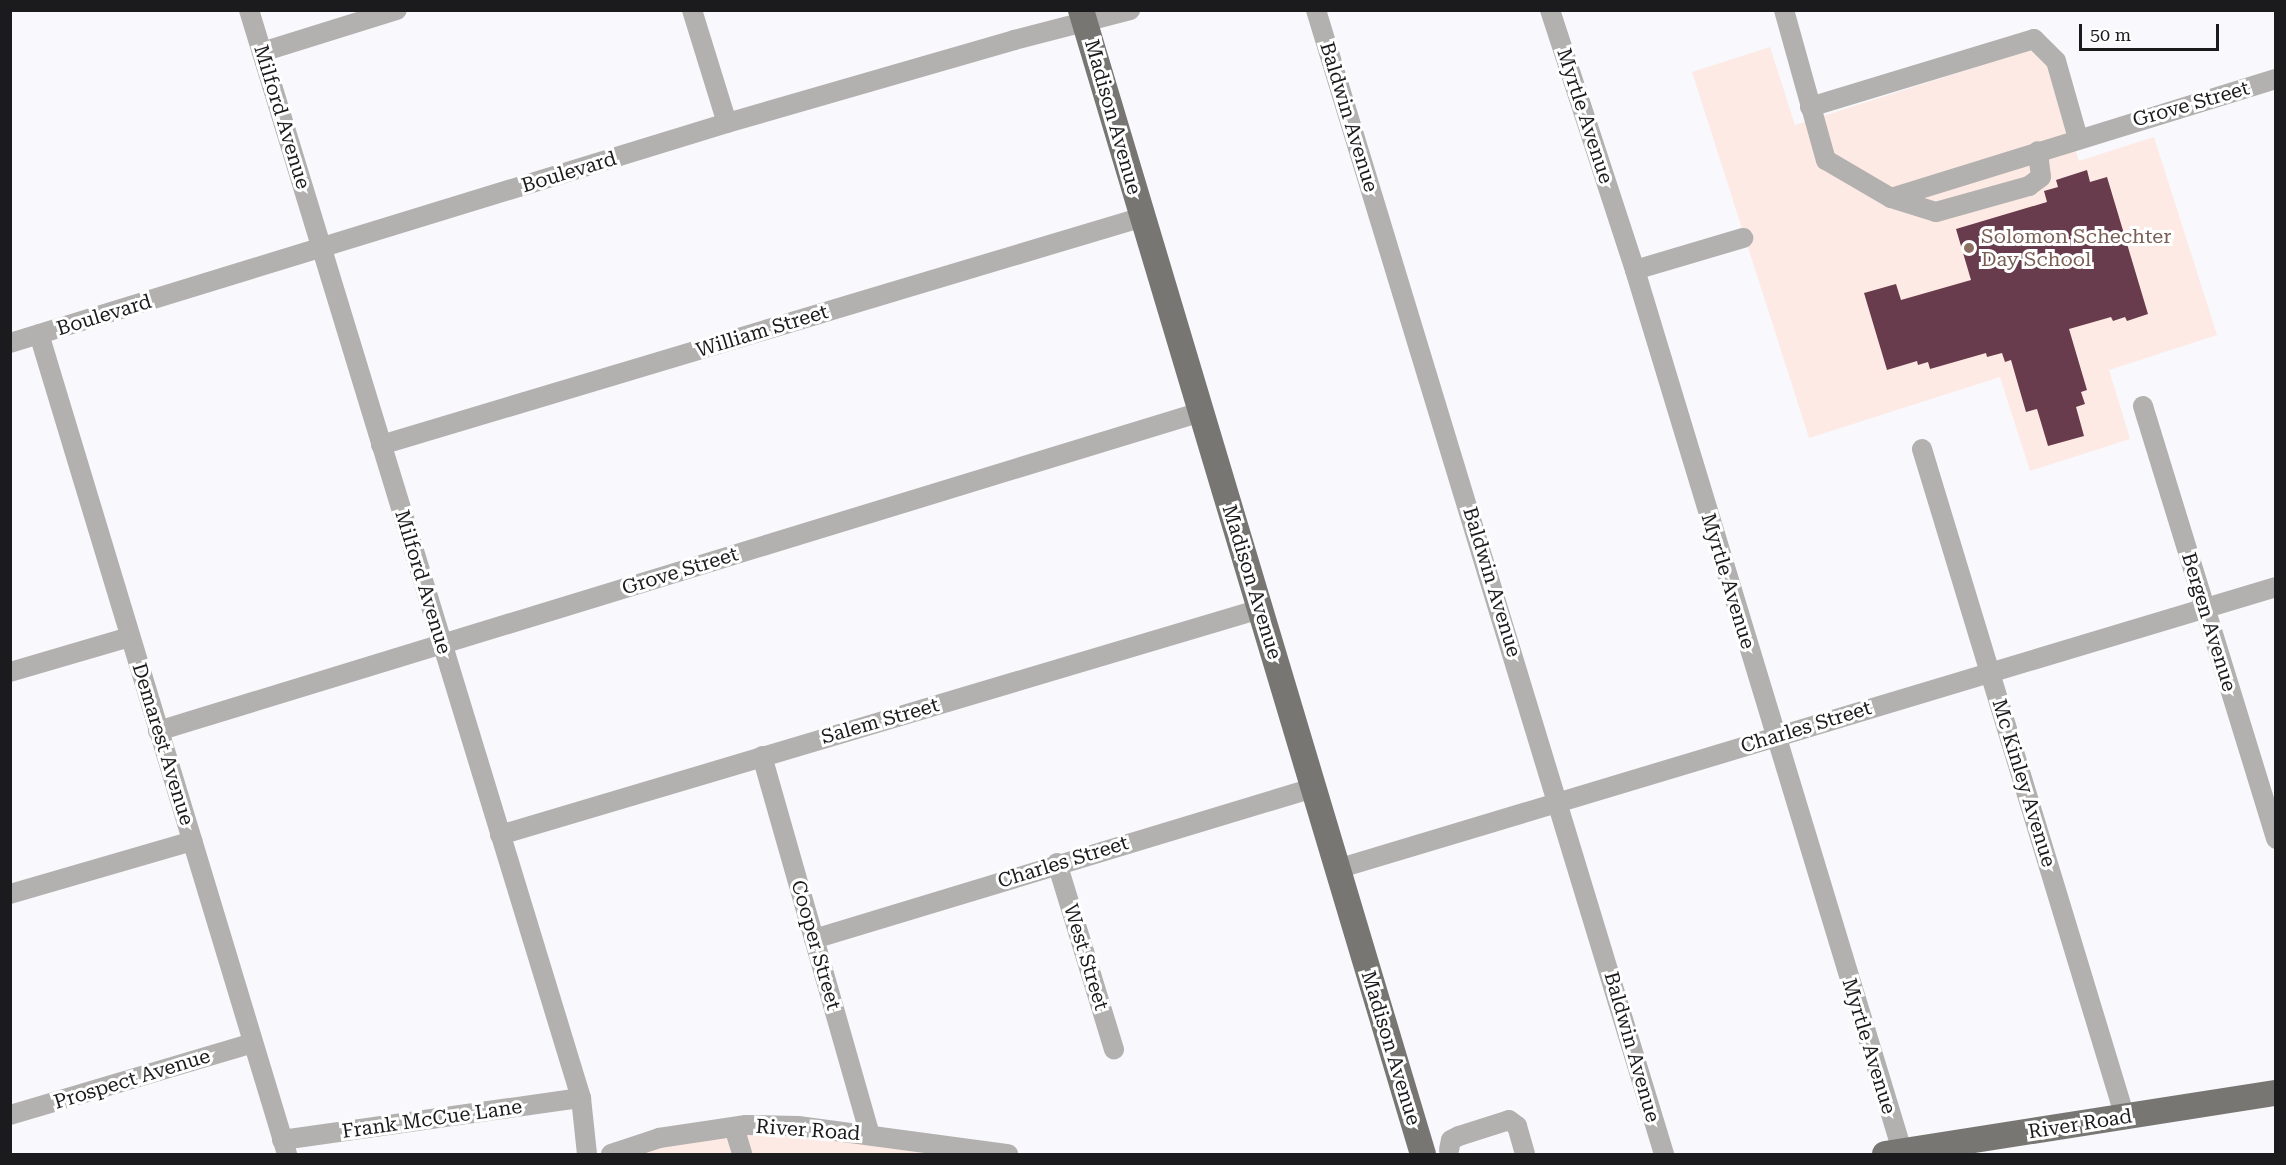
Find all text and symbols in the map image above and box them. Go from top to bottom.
scale bar [2082,12,2222,50]
text: 50 m [2090,24,2131,45]
street label: Madison Avenue [1079,37,1147,197]
street label: Baldwin Avenue [1315,39,1383,195]
street label: Milford Avenue [249,42,315,192]
street label: Myrtle Avenue [1552,45,1618,187]
street label: Grove Street [2130,76,2252,132]
street label: Boulevard [519,146,619,198]
place label: Solomon Schechter Day School [1981,225,2171,272]
marker: Solomon Schechter Day School [1962,241,1976,255]
street label: Boulevard [54,289,154,341]
street label: William Street [693,300,831,362]
street label: Madison Avenue [1217,502,1287,662]
street label: Baldwin Avenue [1458,504,1526,660]
street label: Milford Avenue [390,507,456,657]
street label: Myrtle Avenue [1696,510,1760,652]
street label: Grove Street [619,542,741,600]
street label: Bergen Avenue [2176,550,2242,694]
street label: Demarest Avenue [127,660,199,828]
street label: Salem Street [818,693,942,749]
street label: Charles Street [1738,696,1874,758]
street label: Mc Kinley Avenue [1987,696,2061,870]
street label: Charles Street [995,831,1131,893]
street label: Cooper Street [786,877,846,1013]
street label: West Street [1058,901,1114,1013]
street label: Madison Avenue [1356,968,1426,1128]
street label: Baldwin Avenue [1599,969,1665,1125]
street label: Myrtle Avenue [1837,975,1901,1117]
street label: Prospect Avenue [51,1044,213,1114]
street label: Frank McCue Lane [340,1094,524,1144]
street label: River Road [2026,1104,2134,1144]
street label: River Road [755,1114,861,1146]

